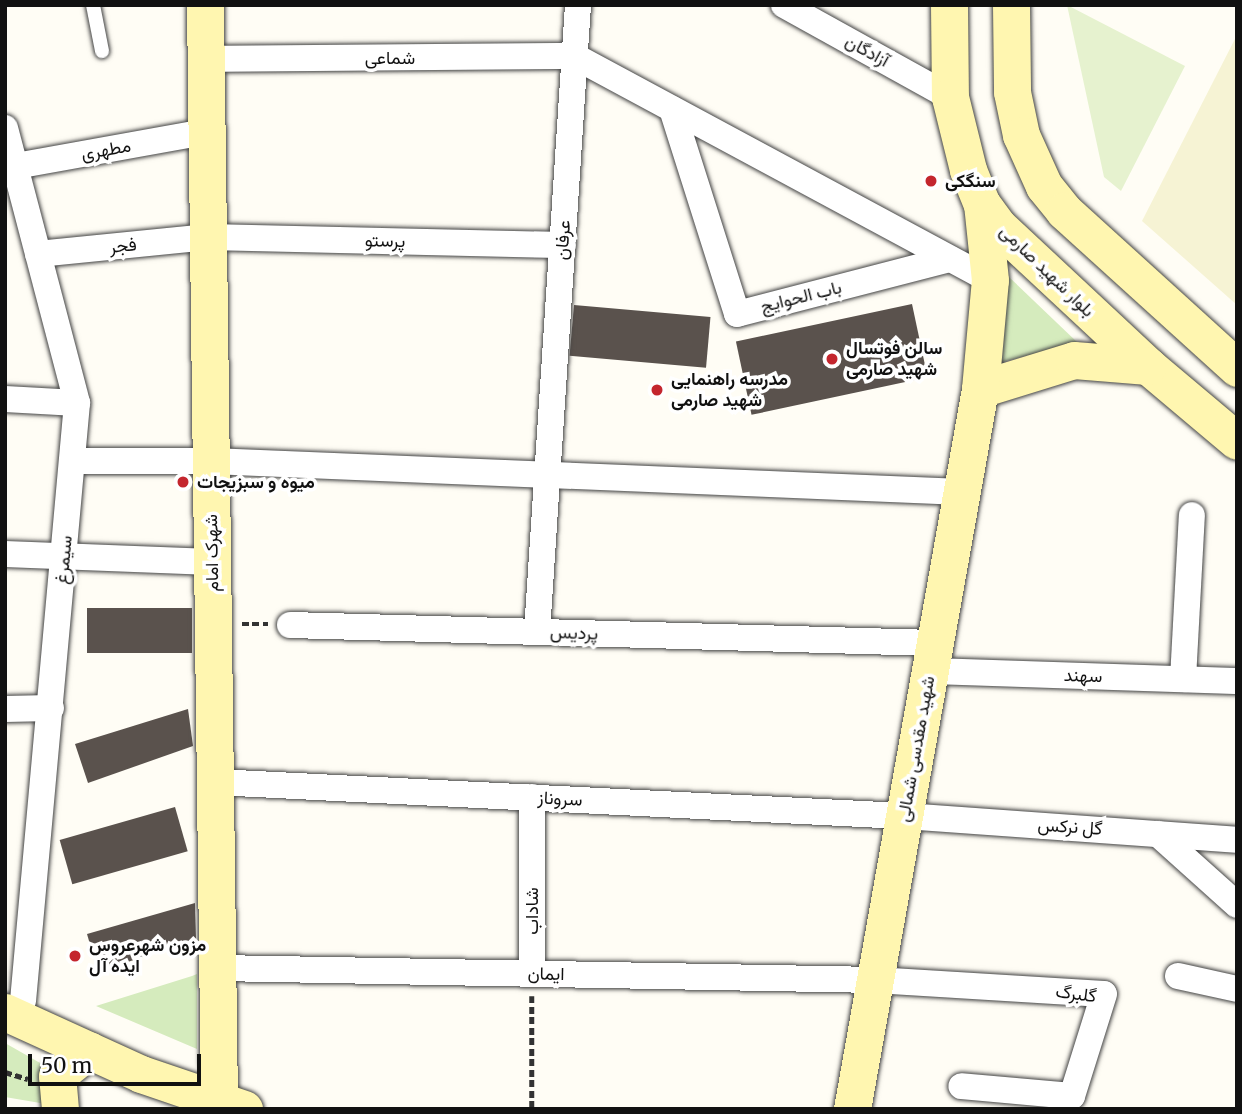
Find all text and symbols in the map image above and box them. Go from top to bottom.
street label: آزادگان [841,30,893,72]
street label: شماعی [365,47,415,69]
street label: مطهری [79,135,133,165]
place label: سنگکی [945,170,996,192]
marker: سنگکی [923,173,939,189]
street label: عرفان [551,219,575,261]
street label: بلوار شهید صارمی [995,220,1099,322]
street label: پرستو [365,230,405,252]
street label: فجر [108,234,138,258]
street label: باب الحوایج [758,277,844,317]
place label: سالن فوتسال شهید صارمی [846,338,942,380]
marker: سالن فوتسال شهید صارمی [824,351,840,367]
place label: مدرسه راهنمایی شهید صارمی [671,369,788,412]
marker: مدرسه راهنمایی شهید صارمی [649,382,665,398]
place label: میوه و سبزیجات [197,471,315,493]
marker: میوه و سبزیجات [175,474,191,490]
street label: شهرک امام [201,514,223,592]
street label: سیمرغ [51,535,77,585]
street label: پردیس [550,621,598,645]
street label: سهند [1063,665,1103,687]
street label: شهید مقدسی شمالی [893,674,939,824]
street label: سروناز [537,787,583,811]
street label: گل نرکس [1037,814,1103,840]
street label: شاداب [521,887,543,935]
place label: مزون شهرعروس ایده آل [89,935,206,978]
marker: مزون شهرعروس ایده آل [67,948,83,964]
street label: ایمان [527,963,565,985]
street label: گلبرگ [1054,981,1098,1007]
scale bar [32,1040,205,1084]
text: 50 m [41,1052,92,1079]

